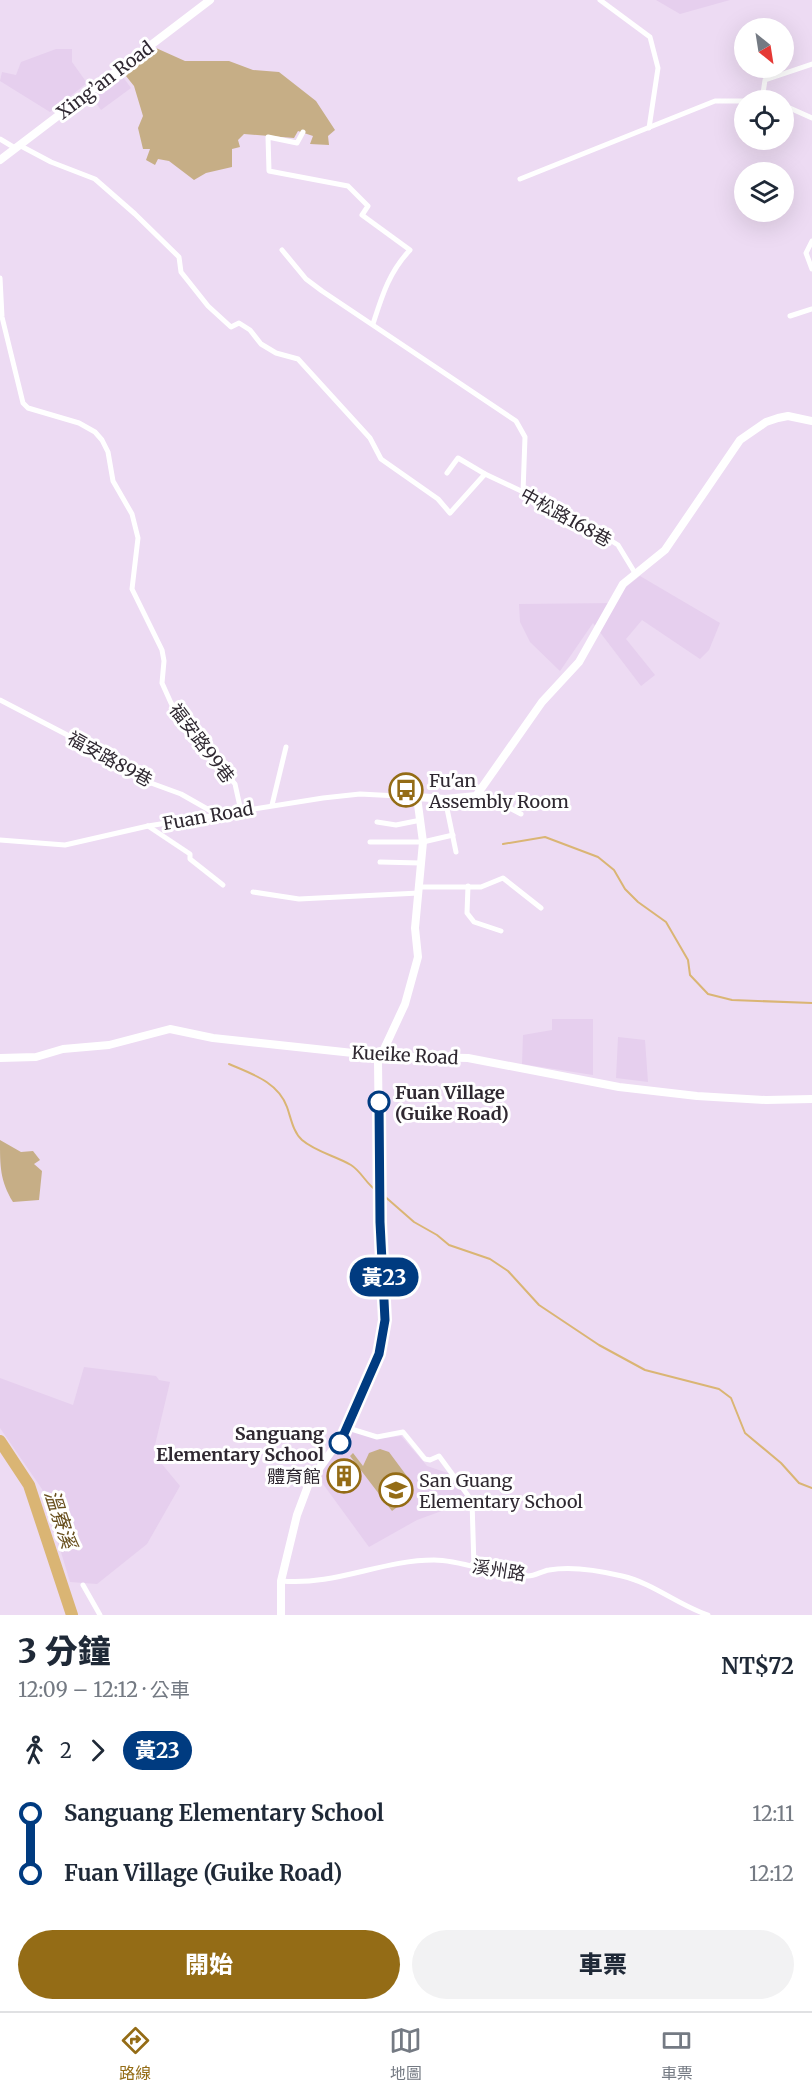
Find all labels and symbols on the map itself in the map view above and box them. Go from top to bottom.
north arrow [734,18,794,78]
street label: Xing’an Road [52,36,158,124]
street label: 中松路168巷 [516,482,616,552]
street label: 福安路99巷 [165,699,239,787]
street label: 福安路89巷 [64,726,156,792]
place label: Fu'an Assembly Room [428,769,569,813]
bus stop icon: Fu'an Assembly Room [388,772,424,808]
street label: Fuan Road [161,797,255,835]
street label: Kueike Road [351,1041,459,1069]
place label: Fuan Village (Guike Road) [395,1081,509,1125]
marker: Fuan Village (Guike Road) [368,1091,390,1113]
line badge: 黃23 [350,1258,418,1296]
place label: Sanguang Elementary School [156,1422,324,1466]
marker: Sanguang Elementary School [329,1432,351,1454]
building icon: 體育館 [326,1458,362,1494]
place label: 體育館 [267,1465,321,1488]
place label: San Guang Elementary School [419,1469,583,1513]
school or university icon: San Guang Elementary School [378,1472,414,1508]
water label: 溫寮溪 [40,1487,83,1554]
street label: 溪州路 [471,1554,527,1586]

